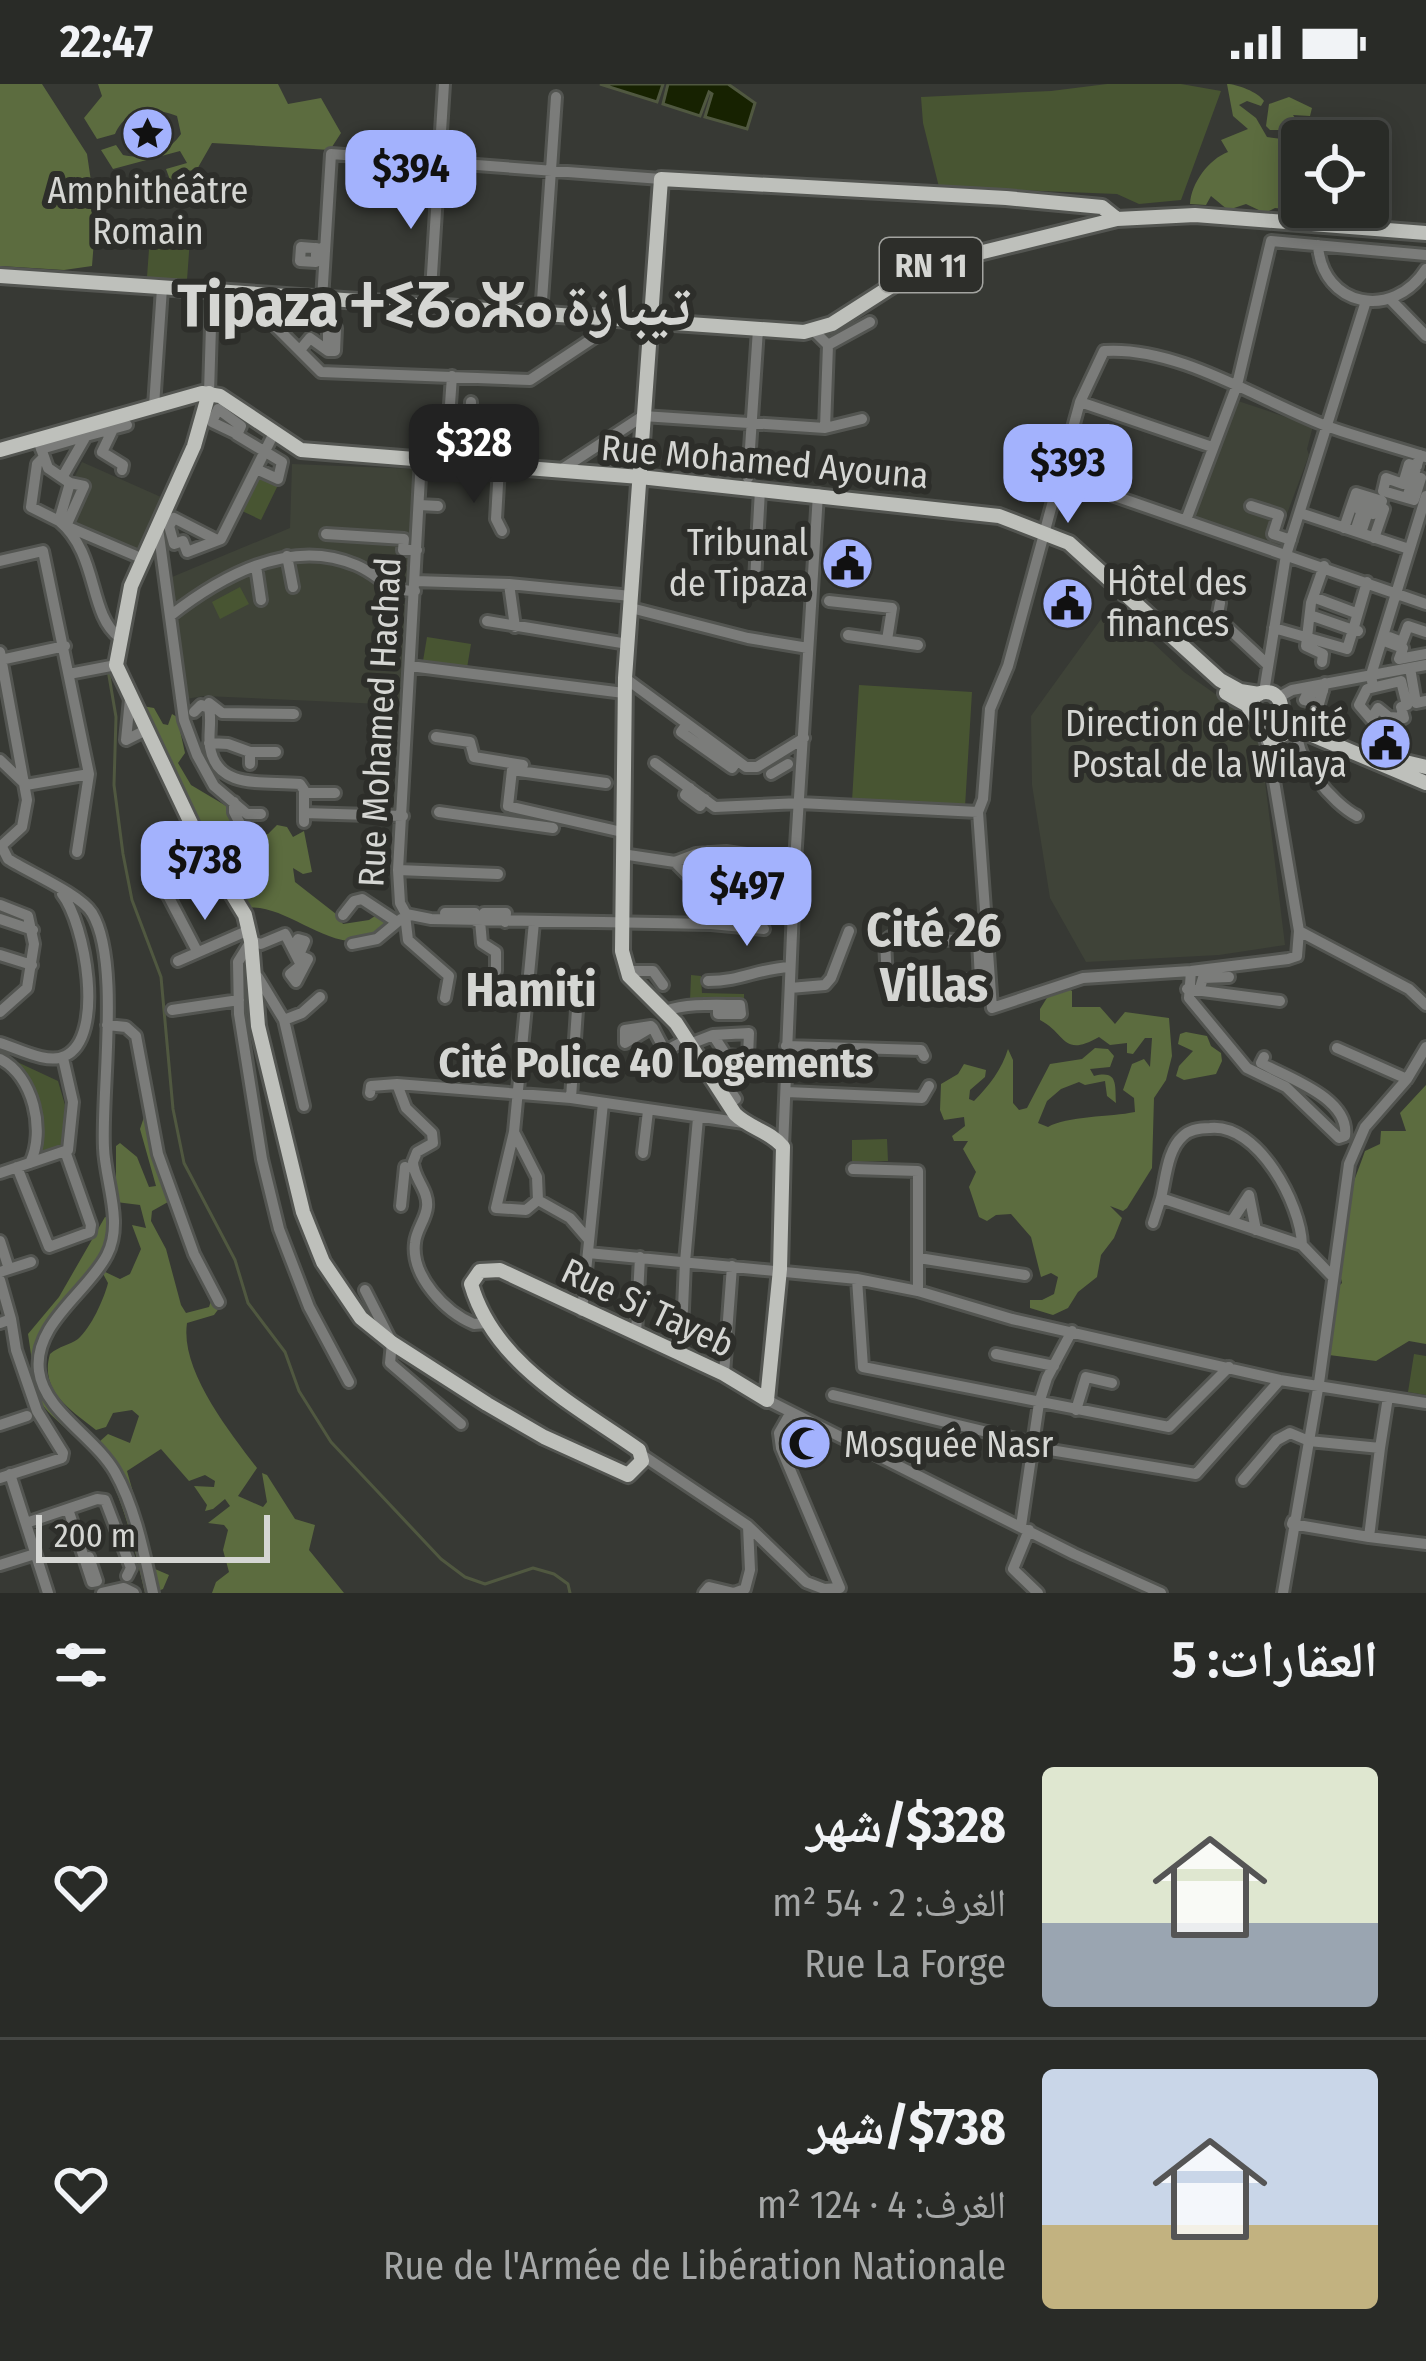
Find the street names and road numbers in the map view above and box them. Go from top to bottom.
road number: RN 11 [880,238,982,292]
street label: Rue Mohamed Ayouna [599,426,930,498]
street label: Rue Mohamed Hachad [349,556,411,888]
street label: Rue Si Tayeb [554,1249,741,1367]

